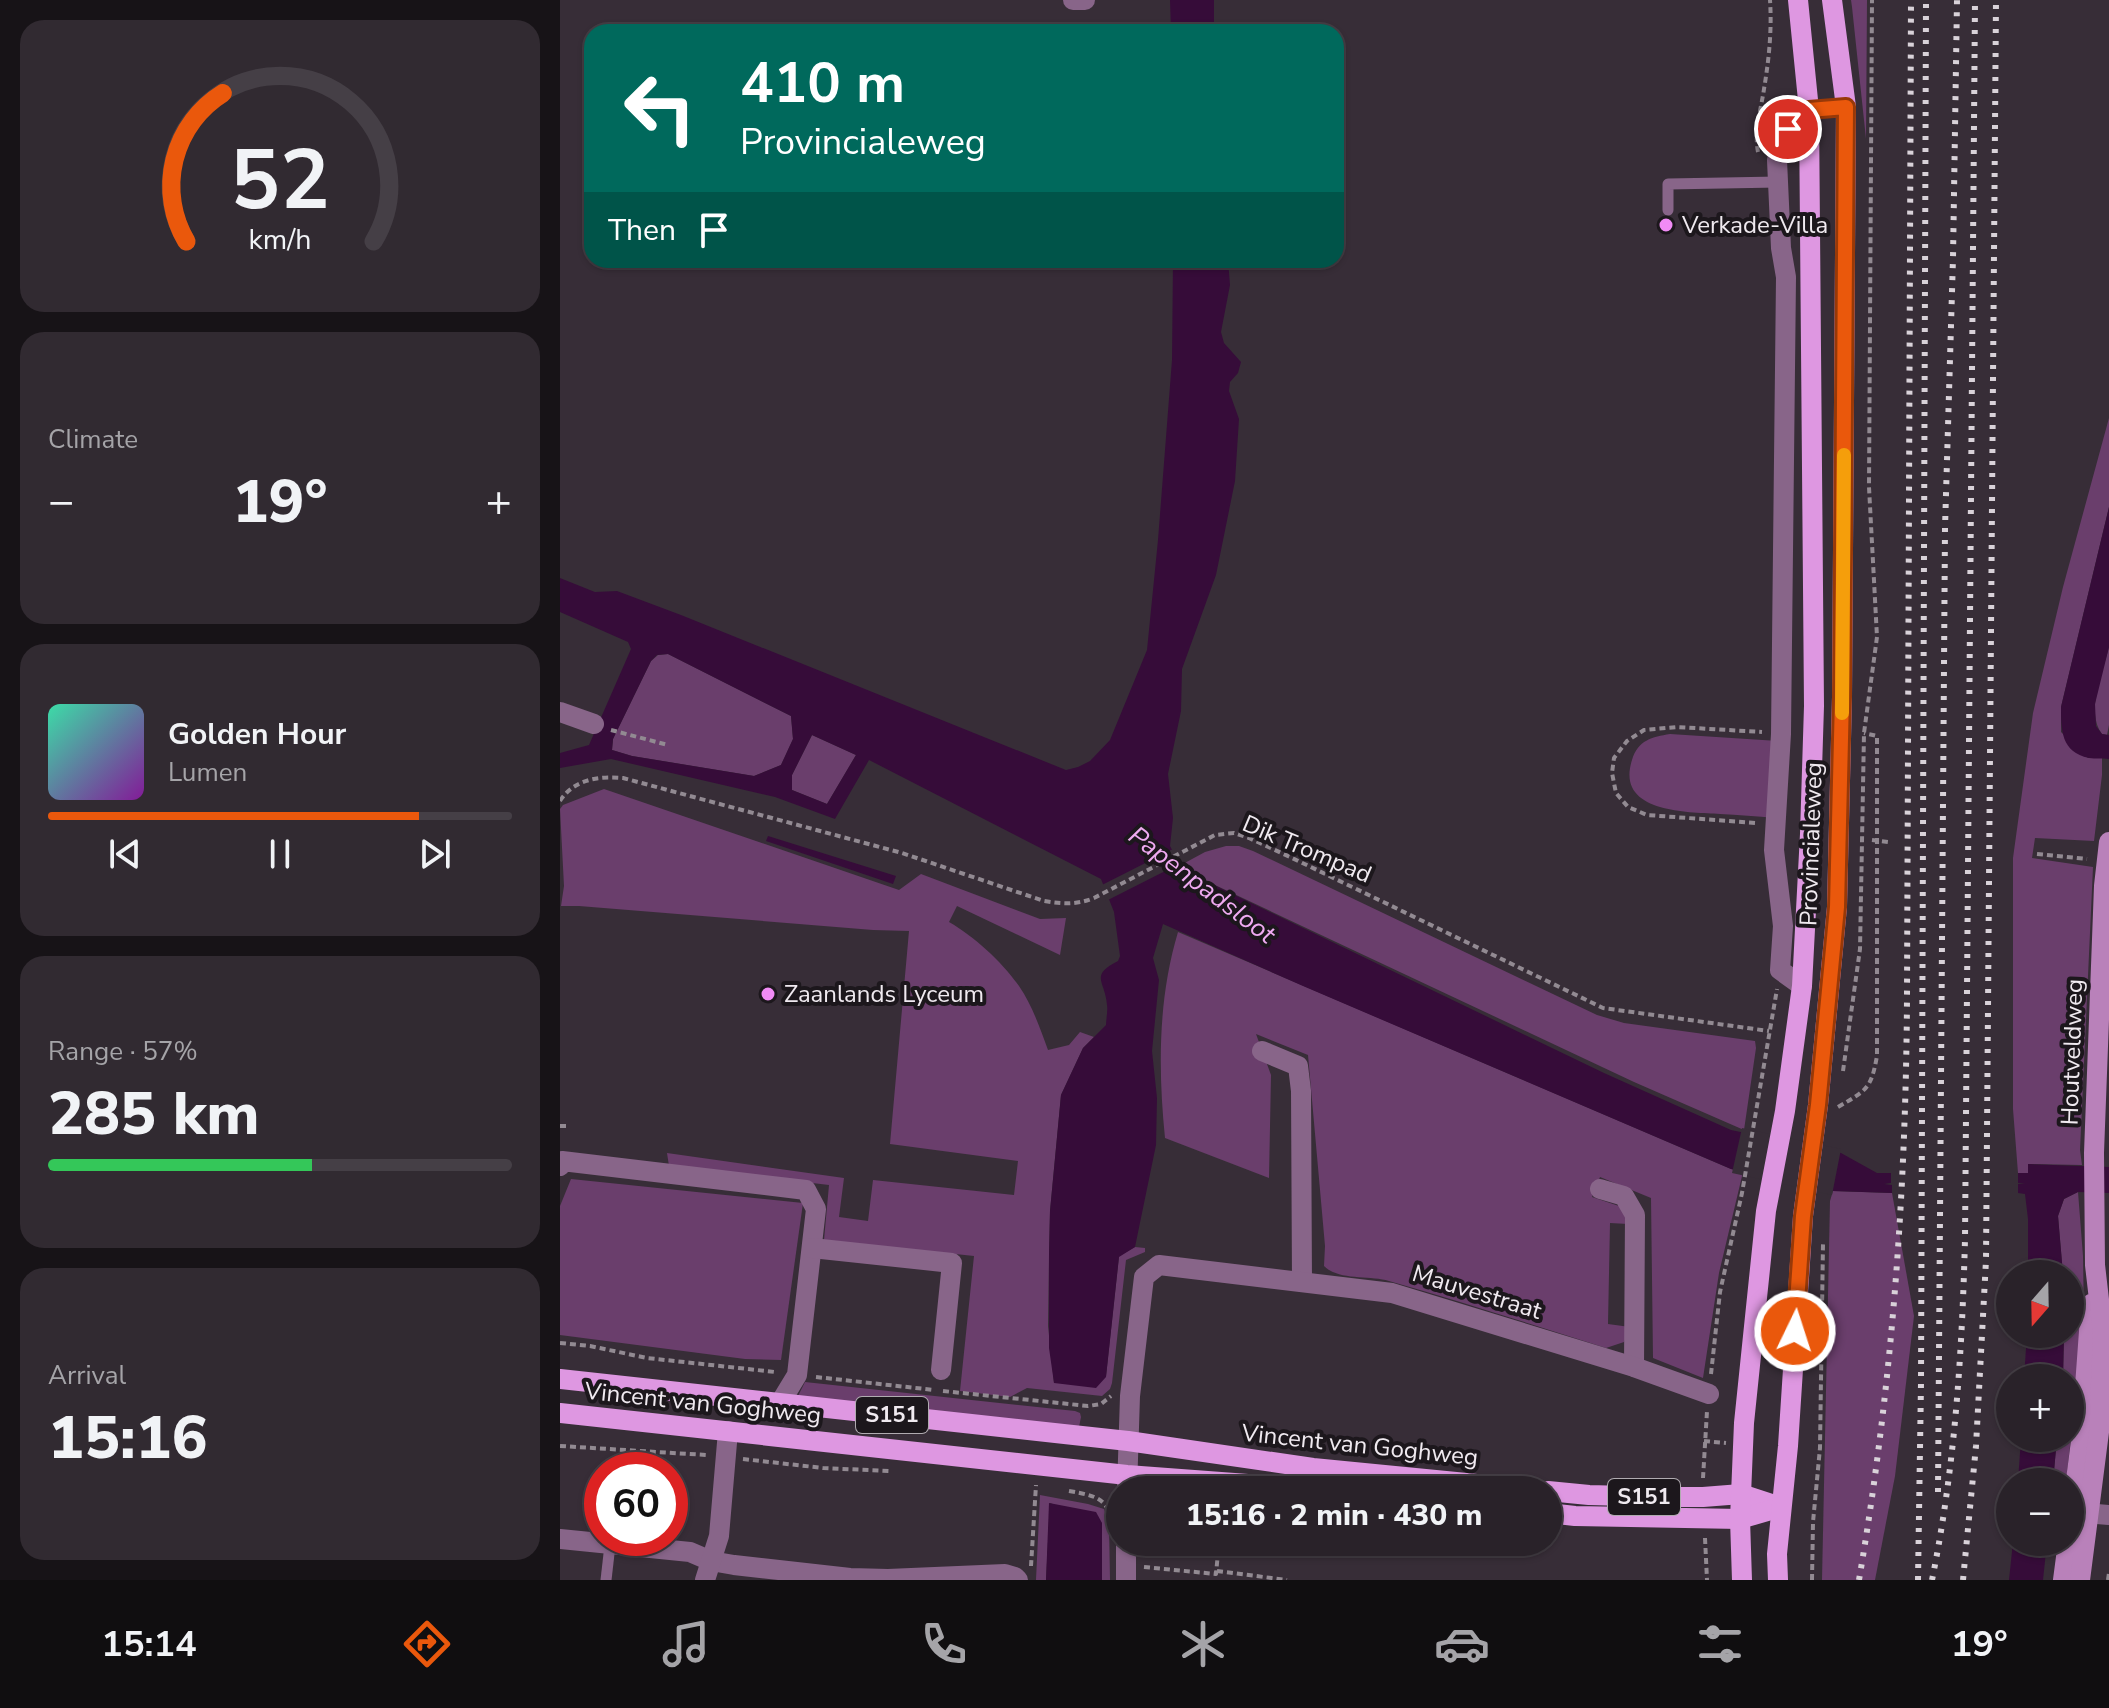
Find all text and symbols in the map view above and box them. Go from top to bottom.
text: 410 m [740,45,905,122]
icon: left [608,56,712,160]
pin [1754,95,1822,163]
icon: arrive [1766,107,1810,151]
text: Provincialeweg [740,118,986,167]
text: 52 [230,124,330,237]
icon: arrive [692,208,736,252]
place label: Verkade-Villa [1681,209,1828,241]
text: Then [608,210,676,251]
marker: Verkade-Villa [1657,216,1675,234]
text: km/h [249,220,311,259]
text: Climate [48,422,138,457]
text: 19° [232,461,328,543]
text: − [48,472,74,532]
text: + [486,472,512,532]
text: Golden Hour [168,714,346,755]
text: Lumen [168,755,247,790]
street label: Provincialeweg [1792,762,1830,926]
street label: Dik Trompad [1238,807,1376,891]
water label: Papenpadsloot [1121,818,1283,952]
icon: previous [103,832,147,876]
icon: pause [258,832,302,876]
icon: next [413,832,457,876]
place label: Zaanlands Lyceum [784,978,984,1010]
street label: Houtveldweg [2053,978,2091,1126]
marker: Zaanlands Lyceum [759,985,777,1003]
text: Range · 57% [48,1034,198,1069]
text: 285 km [48,1073,260,1155]
street label: Mauvestraat [1408,1257,1546,1327]
north arrow [1996,1260,2084,1348]
map controls [1996,1260,2084,1556]
position arrow [1753,1289,1837,1373]
text: Arrival [48,1358,126,1393]
button: + [1996,1364,2084,1452]
street label: Vincent van Goghweg [582,1375,823,1431]
text: 15:16 [48,1397,208,1479]
road number: S151 [856,1397,928,1433]
street label: Vincent van Goghweg [1239,1417,1480,1473]
speed limit sign: 60 [584,1452,688,1556]
button: − [1996,1468,2084,1556]
road number: S151 [1608,1479,1680,1515]
text: 15:16 · 2 min · 430 m [1186,1495,1482,1536]
icon: directions [399,1616,455,1672]
icon: music [658,1616,714,1672]
icon: phone [916,1616,972,1672]
icon: climate [1175,1616,1231,1672]
icon: car [1434,1616,1490,1672]
icon: filters [1692,1616,1748,1672]
text: 15:14 [101,1620,197,1669]
text: 19° [1951,1620,2008,1669]

